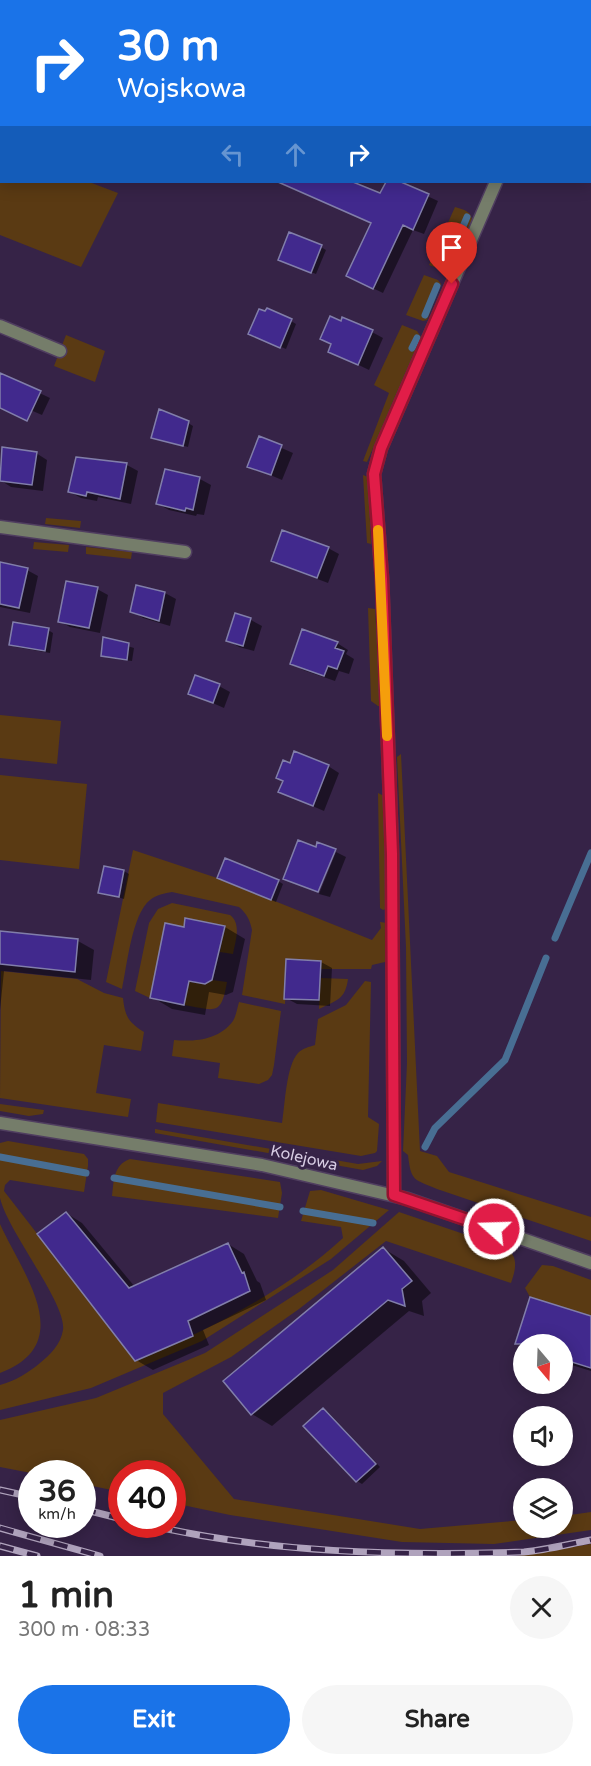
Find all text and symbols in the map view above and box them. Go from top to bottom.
text: 30 m [117,21,219,72]
icon: right [18,24,96,102]
text: Wojskowa [117,72,246,105]
icon: left [216,138,249,171]
icon: ahead [279,138,312,171]
icon: right [342,138,375,171]
pin [426,222,477,284]
icon: arrive [435,231,468,264]
street label: Kolejowa [268,1141,340,1175]
position arrow [462,1197,526,1261]
north arrow [513,1334,573,1394]
map controls [513,1334,573,1538]
button: sound [513,1406,573,1466]
speed limit sign: 40 [108,1460,186,1538]
text: 36 [38,1473,76,1510]
button: layers [513,1478,573,1538]
text: km/h [38,1505,76,1523]
text: 1 min [18,1574,114,1617]
button: close [510,1576,573,1639]
text: 300 m · 08:33 [18,1618,150,1642]
button: Exit [18,1685,290,1754]
button: Share [302,1685,573,1754]

